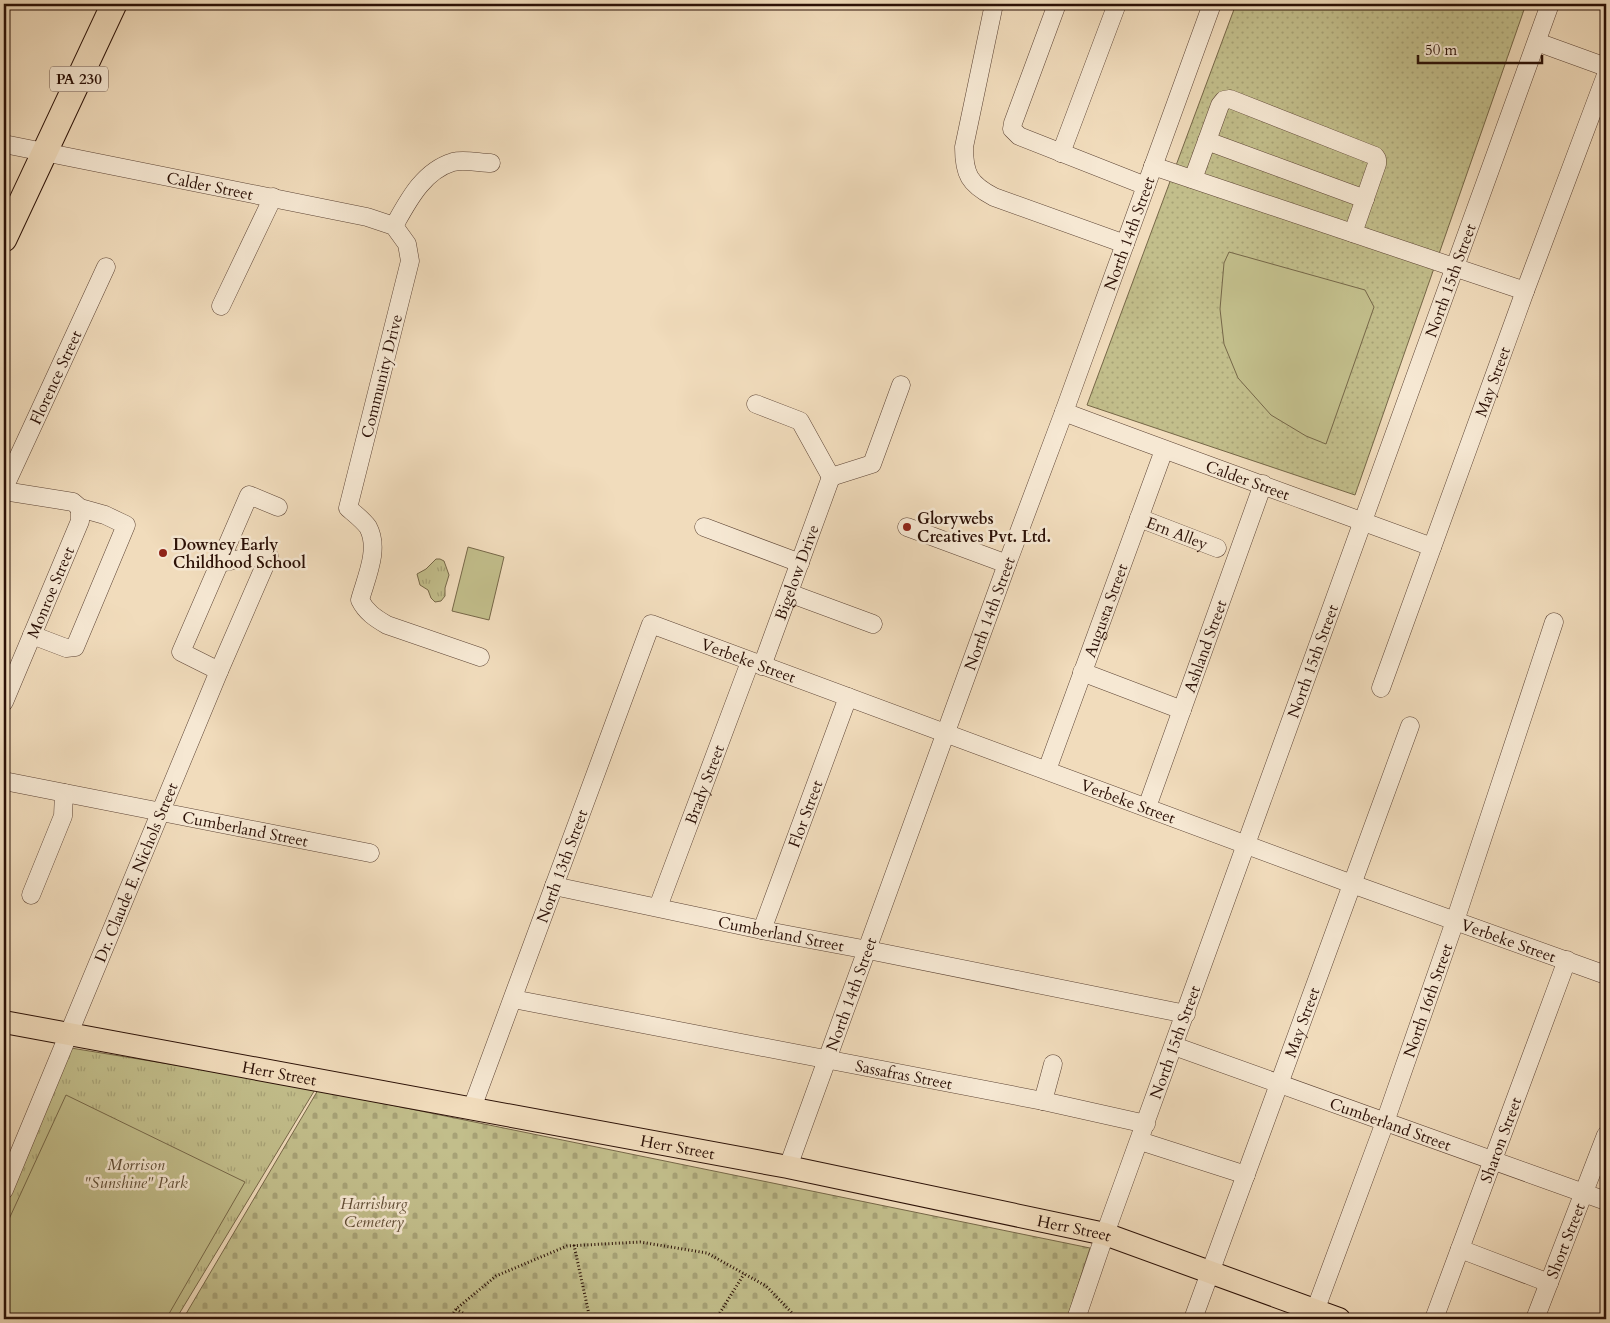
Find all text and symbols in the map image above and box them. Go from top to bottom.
scale bar [1418,32,1541,64]
text: 50 m [1425,40,1457,60]
road number: PA 230 [50,66,108,92]
street label: Calder Street [165,167,255,206]
street label: North 14th Street [1099,174,1160,293]
street label: North 15th Street [1420,221,1482,341]
street label: Community Drive [356,312,408,440]
street label: Florence Street [25,327,87,428]
street label: May Street [1470,344,1516,420]
street label: Calder Street [1203,455,1293,506]
place label: Glorywebs Creatives Pvt. Ltd. [917,508,1051,548]
street label: Ern Alley [1143,512,1211,556]
marker: Glorywebs Creatives Pvt. Ltd. [901,521,913,533]
street label: Bigelow Drive [770,522,825,623]
place label: Downey Early Childhood School [173,534,306,574]
street label: Monroe Street [22,544,80,642]
marker: Downey Early Childhood School [157,547,169,559]
street label: North 14th Street [959,554,1021,674]
street label: Augusta Street [1079,561,1133,661]
street label: Ashland Street [1179,597,1232,696]
street label: North 15th Street [1283,602,1344,721]
street label: Verbeke Street [698,633,799,689]
street label: Brady Street [680,742,730,828]
street label: Verbeke Street [1077,774,1178,830]
street label: Flor Street [783,777,828,851]
street label: Dr. Claude E. Nichols Street [90,779,184,966]
street label: Cumberland Street [180,806,310,853]
street label: North 13th Street [531,807,593,926]
street label: Cumberland Street [716,911,846,957]
street label: Verbeke Street [1458,914,1559,968]
street label: North 14th Street [821,935,882,1054]
street label: North 16th Street [1398,941,1458,1061]
street label: North 15th Street [1145,982,1206,1102]
street label: May Street [1280,984,1325,1061]
street label: Sassafras Street [853,1055,954,1095]
street label: Herr Street [240,1056,318,1092]
street label: Cumberland Street [1326,1093,1454,1157]
street label: Sharon Street [1475,1094,1527,1186]
street label: Herr Street [638,1130,716,1165]
park label: Morrison "Sunshine" Park [84,1154,188,1194]
park label: Harrisburg Cemetery [340,1193,409,1233]
street label: Short Street [1542,1200,1591,1282]
street label: Herr Street [1035,1210,1114,1247]

